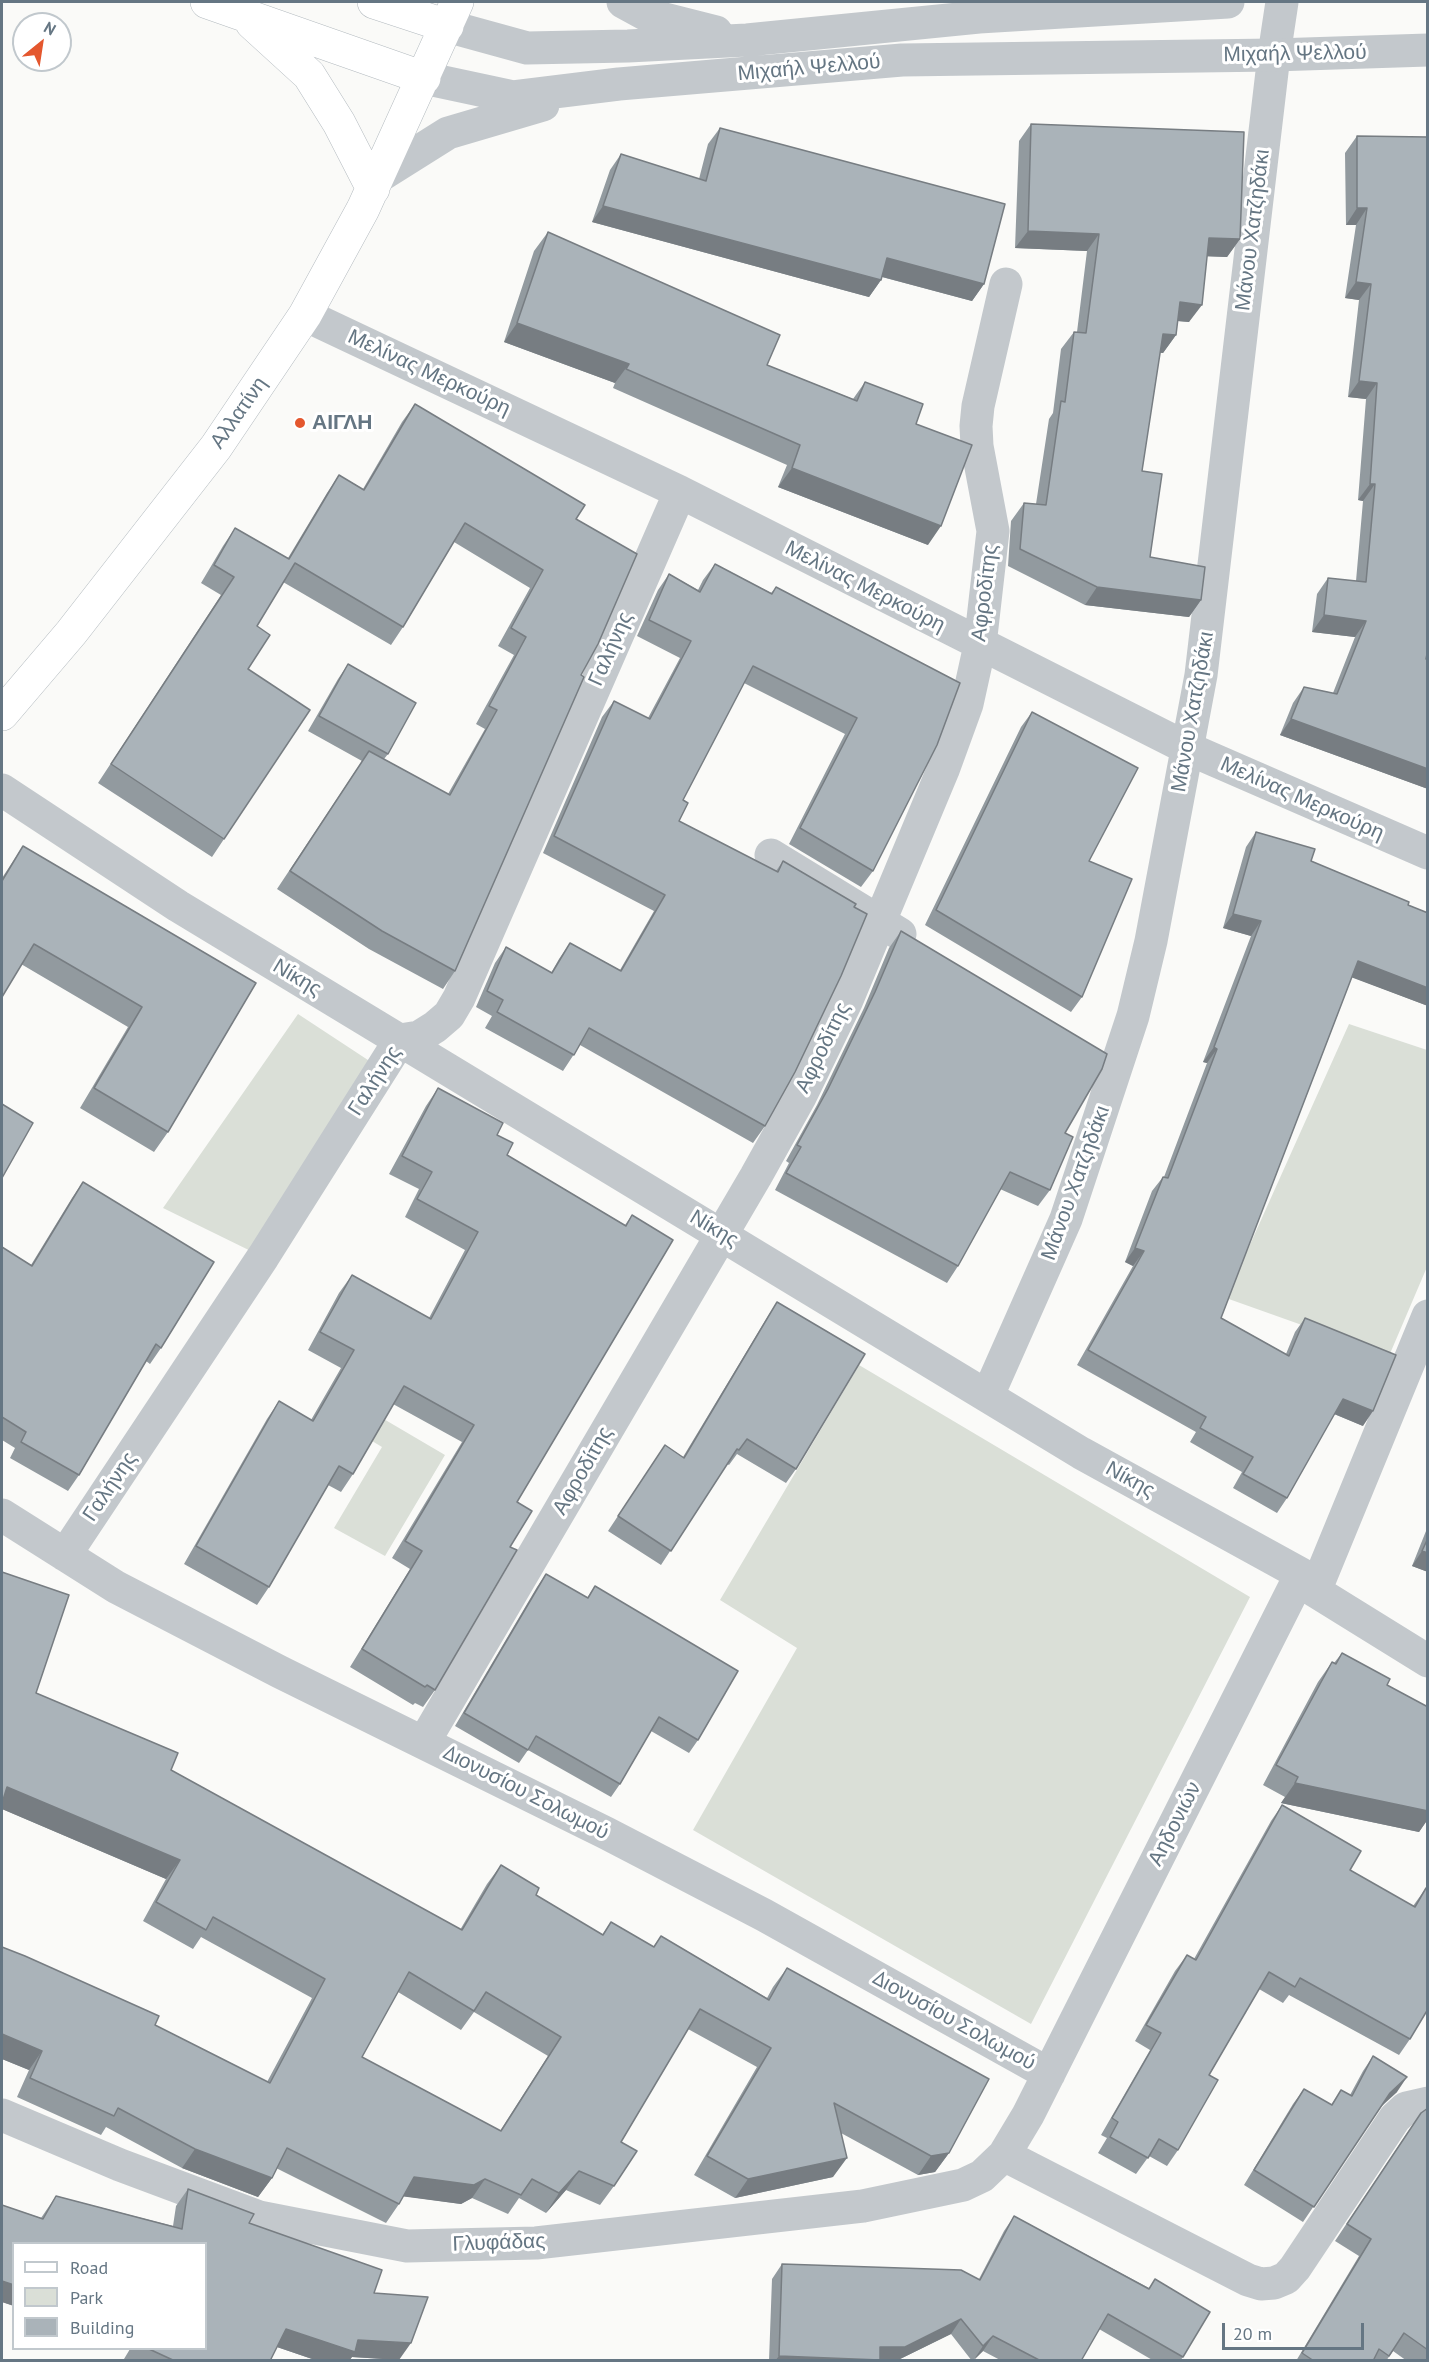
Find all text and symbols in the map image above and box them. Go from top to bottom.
north arrow [12,12,72,72]
text: N [40,17,60,39]
street label: Μιχαήλ Ψελλού [1223,40,1367,68]
street label: Μιχαήλ Ψελλού [737,49,881,87]
street label: Μάνου Χατζηδάκι [1231,148,1275,312]
street label: Μελίνας Μερκούρη [344,324,514,422]
street label: Αλλατίνη [205,372,273,454]
place label: ΑΙΓΛΗ [312,410,373,436]
marker: ΑΙΓΛΗ [293,416,307,430]
street label: Μελίνας Μερκούρη [781,536,949,638]
street label: Αφροδίτης [967,543,1003,643]
street label: Γαλήνης [584,608,638,690]
street label: Μάνου Χατζηδάκι [1166,630,1220,794]
street label: Μελίνας Μερκούρη [1216,752,1388,846]
street label: Νίκης [268,954,326,1002]
street label: Αφροδίτης [790,999,856,1097]
street label: Γαλήνης [343,1041,407,1121]
street label: Μάνου Χατζηδάκι [1036,1102,1116,1264]
street label: Νίκης [685,1205,743,1253]
street label: Αφροδίτης [548,1422,618,1520]
street label: Γαλήνης [78,1448,142,1526]
street label: Νίκης [1101,1456,1159,1504]
street label: Διονυσίου Σολωμού [439,1740,613,1846]
street label: Αηδονιών [1143,1778,1207,1870]
street label: Διονυσίου Σολωμού [868,1966,1040,2076]
street label: Γλυφάδας [452,2229,546,2257]
legend [12,2242,207,2350]
text: Road [70,2256,108,2279]
text: Park [70,2286,103,2309]
scale bar [1225,2311,1368,2349]
text: Building [70,2316,134,2339]
text: 20 m [1233,2322,1272,2345]

